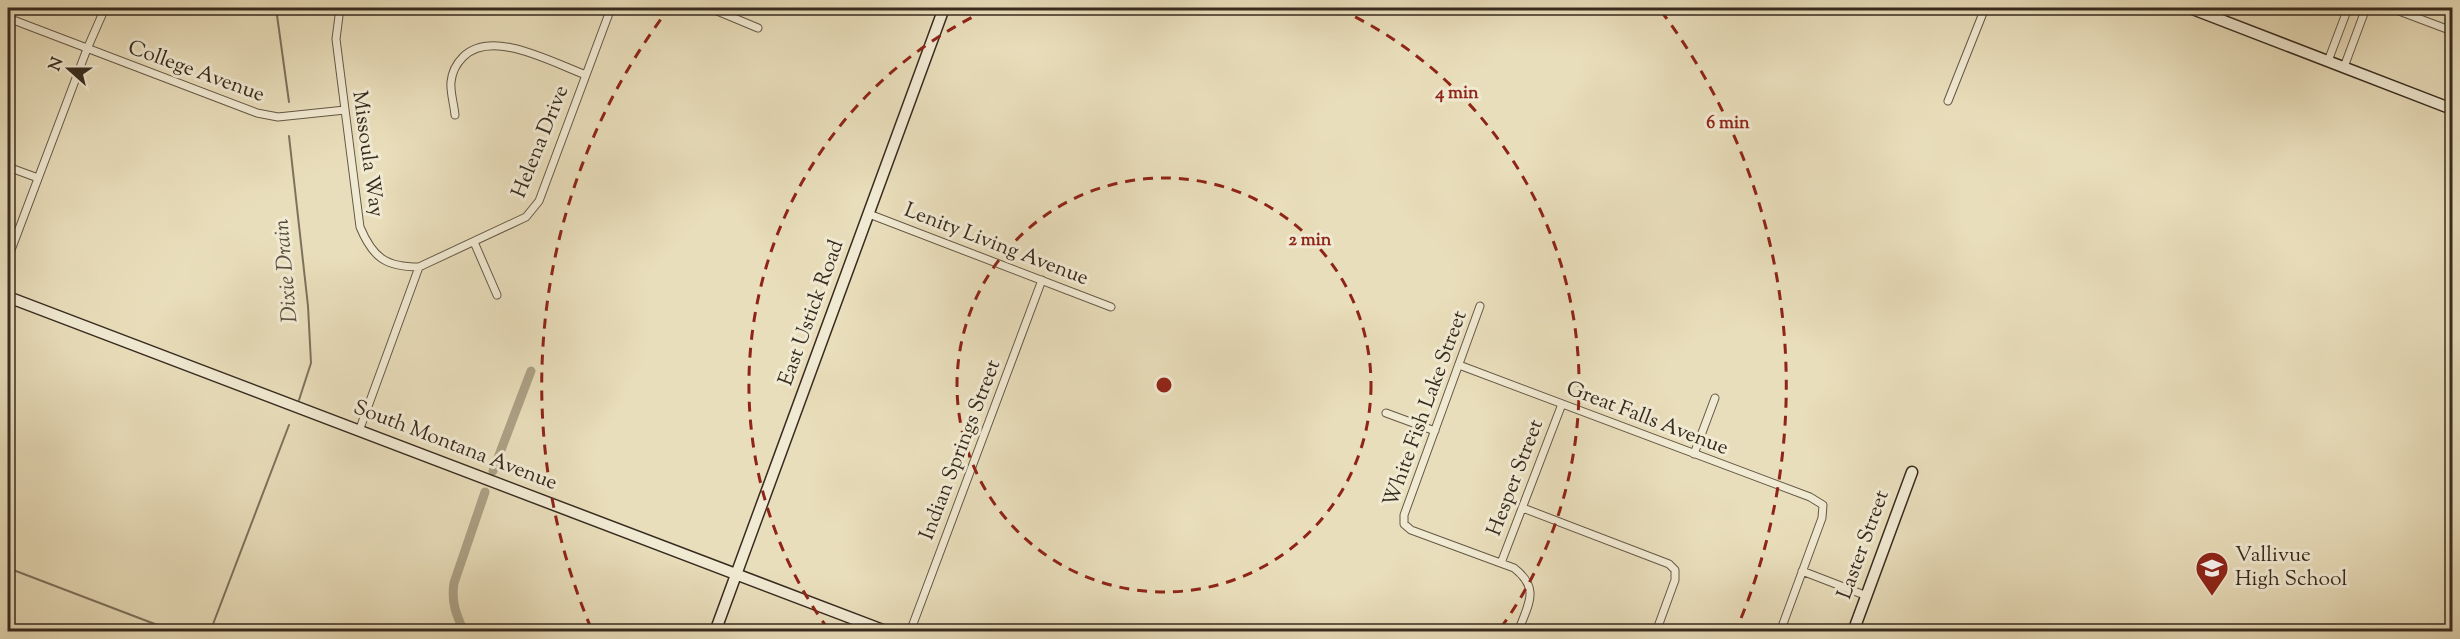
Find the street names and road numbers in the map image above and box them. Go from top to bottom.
street label: College Avenue [123,33,269,111]
street label: Helena Drive [505,81,577,203]
street label: Missoula Way [343,89,391,220]
street label: Lenity Living Avenue [899,196,1093,294]
street label: East Ustick Road [772,236,852,390]
street label: White Fish Lake Street [1376,307,1476,511]
street label: Indian Springs Street [913,356,1009,544]
street label: Great Falls Avenue [1562,374,1732,464]
street label: South Montana Avenue [349,393,561,499]
street label: Hesper Street [1480,415,1552,541]
street label: Laster Street [1830,486,1898,604]

